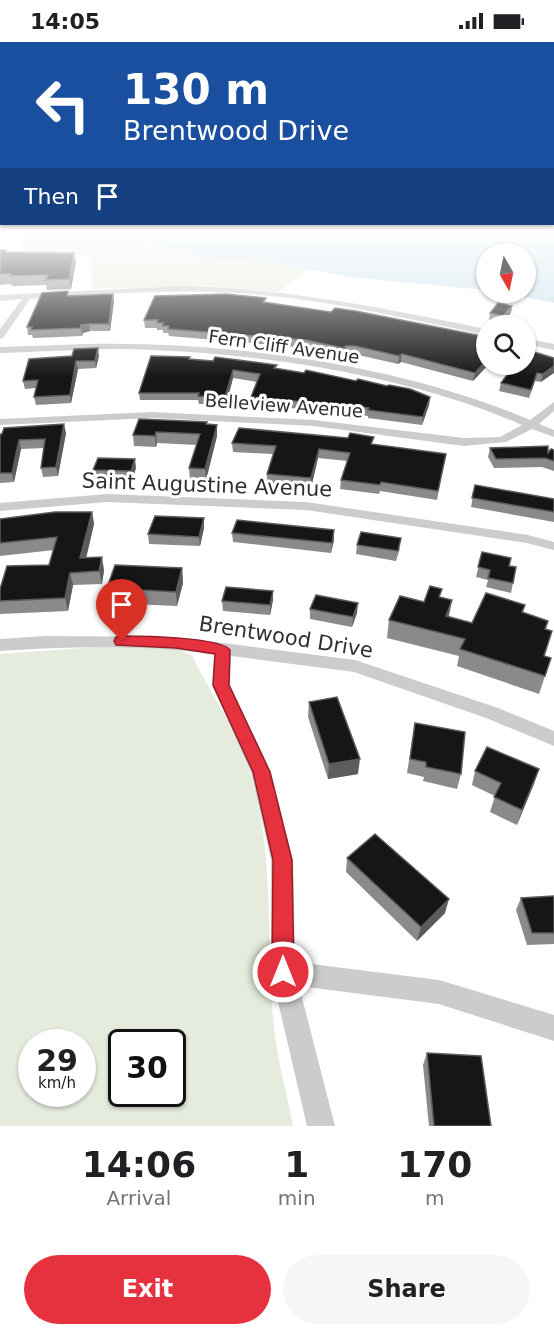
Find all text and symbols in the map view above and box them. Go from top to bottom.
text: 14:05 [30,9,100,34]
text: 130 m [123,65,269,114]
icon: left [24,66,102,144]
text: Brentwood Drive [123,115,349,146]
icon: arrive [91,180,124,213]
text: Then [24,184,79,209]
north arrow [476,243,536,303]
map controls [476,243,536,375]
button: search [476,315,536,375]
street label: Fern Cliff Avenue [207,326,361,367]
street label: Belleview Avenue [204,389,364,422]
street label: Saint Augustine Avenue [81,469,333,501]
pin [96,579,147,641]
icon: arrive [105,588,138,621]
street label: Brentwood Drive [197,611,375,663]
position arrow [251,940,315,1004]
speed limit sign: 30 [108,1029,186,1107]
text: 29 [36,1043,78,1078]
text: km/h [38,1074,76,1092]
text: 14:06 [82,1144,196,1185]
text: 1 [284,1144,309,1185]
text: 170 [397,1144,472,1185]
text: Arrival [106,1186,171,1210]
text: min [278,1186,316,1210]
text: m [425,1186,445,1210]
button: Exit [24,1255,271,1324]
button: Share [283,1255,530,1324]

